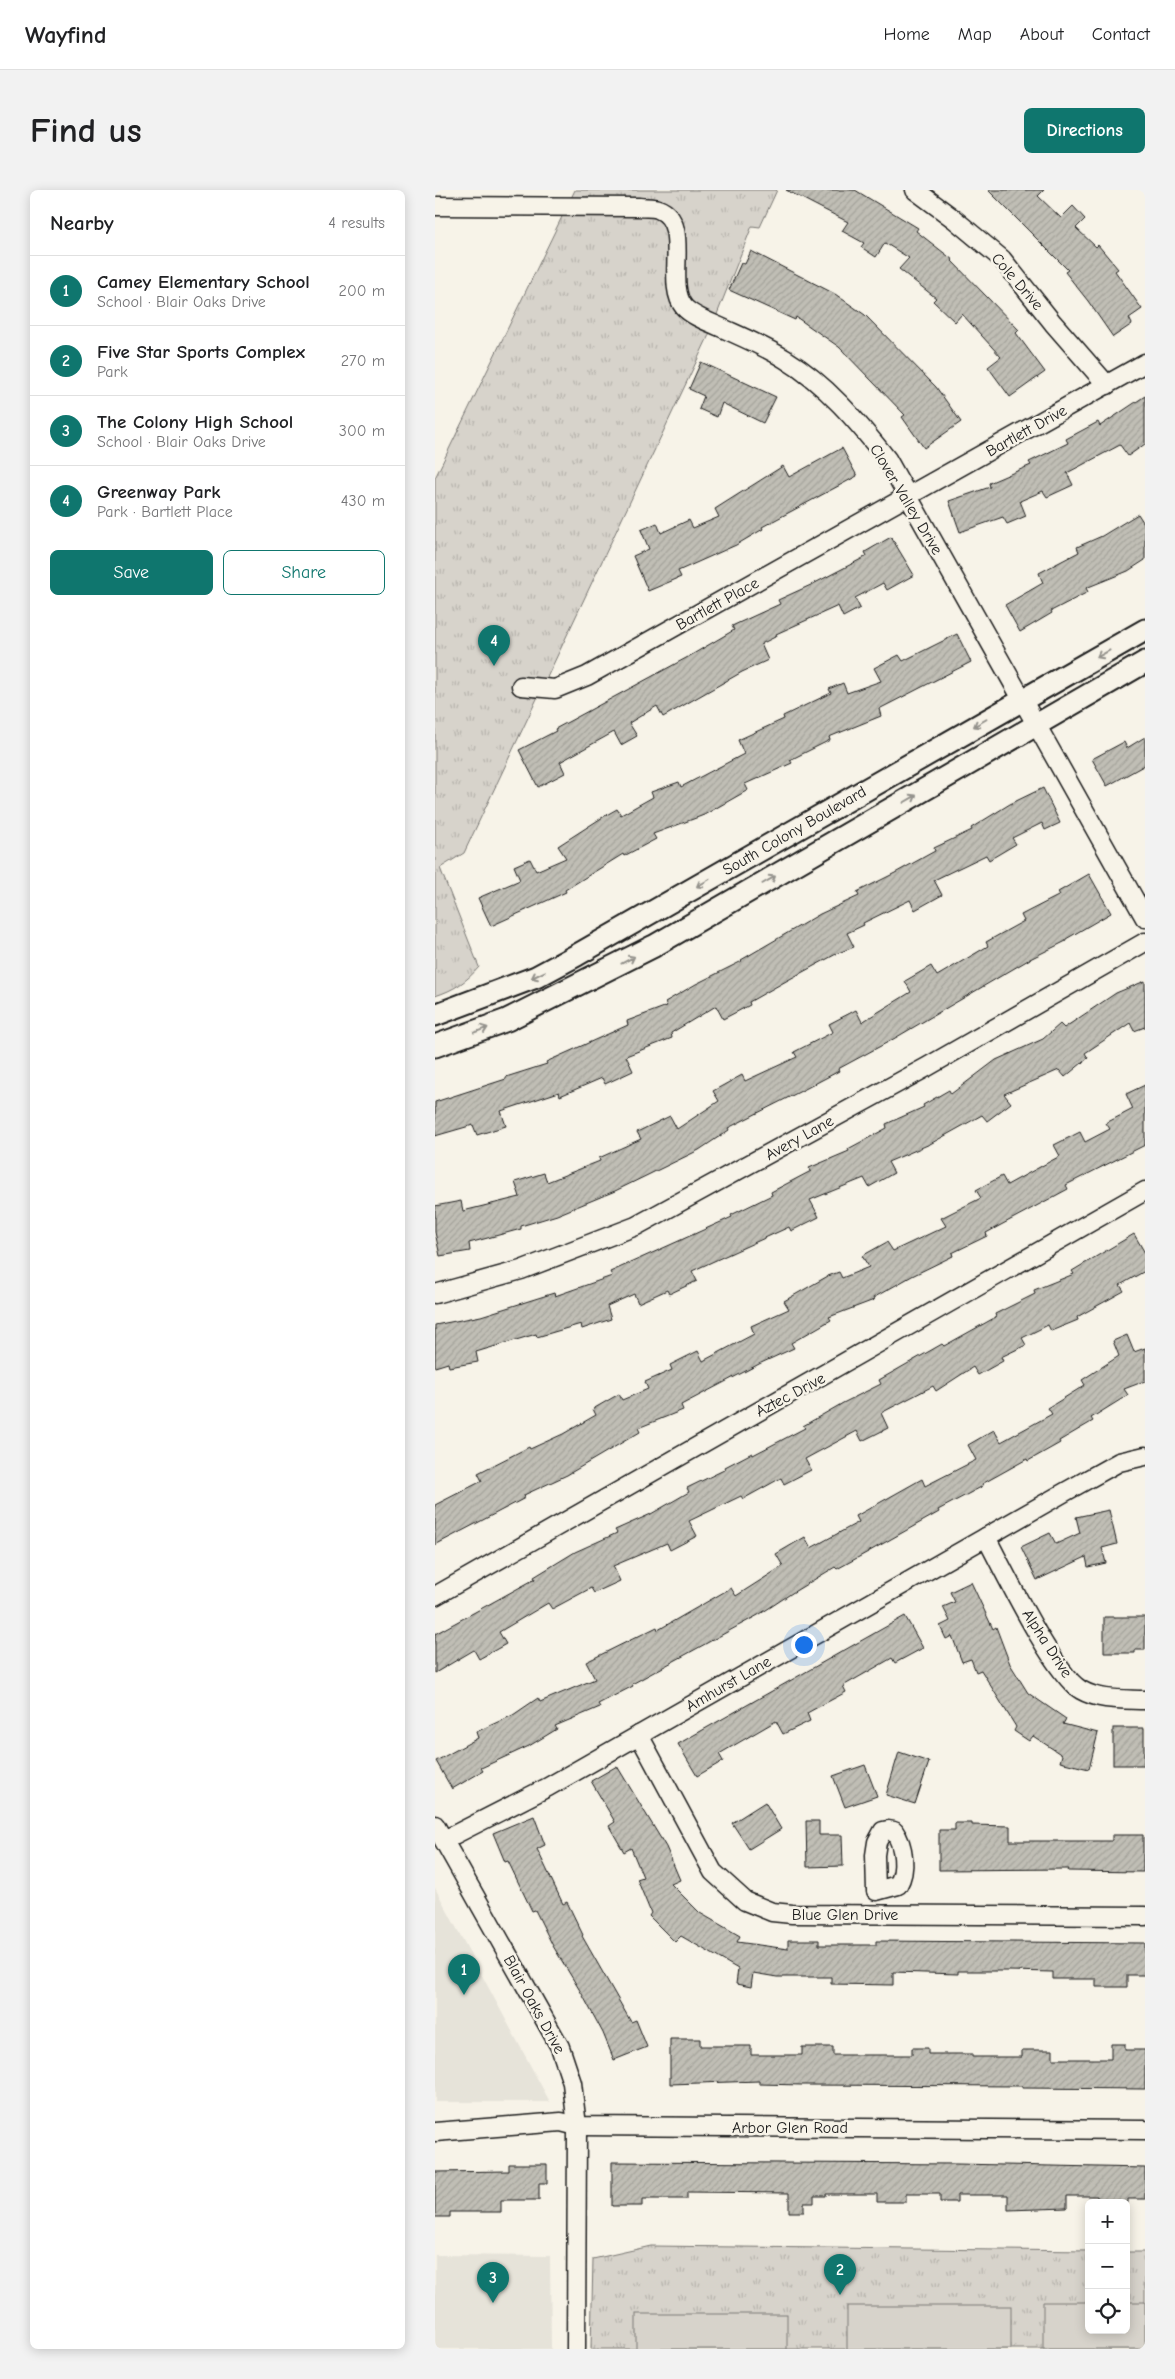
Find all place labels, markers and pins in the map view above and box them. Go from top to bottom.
pin: 4 [478,625,510,666]
pin: 1 [448,1954,480,1995]
pin: 2 [824,2254,856,2295]
pin: 3 [477,2262,509,2303]

